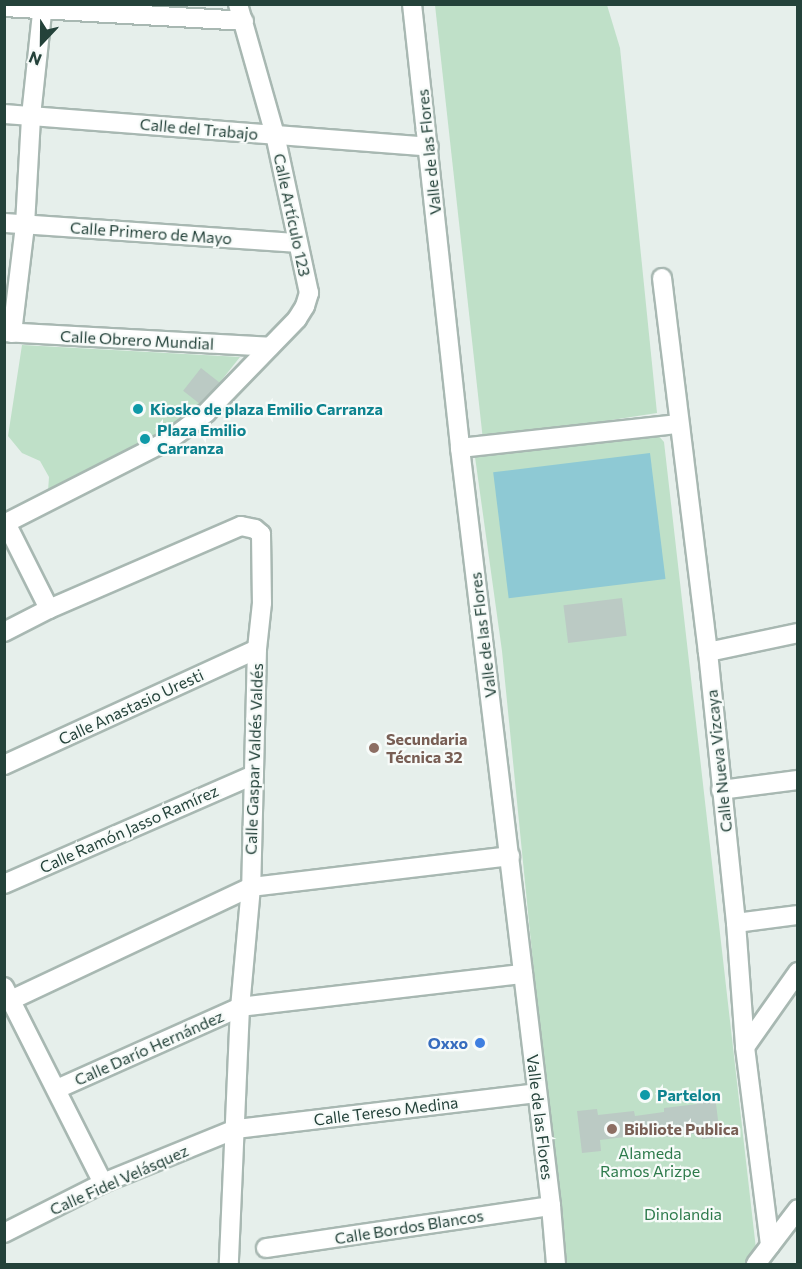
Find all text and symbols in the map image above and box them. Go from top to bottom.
north arrow [12,12,72,72]
text: N [26,48,44,70]
street label: Valle de las Flores [413,88,445,216]
street label: Calle del Trabajo [139,114,259,144]
street label: Calle Artículo 123 [270,152,314,278]
street label: Calle Primero de Mayo [69,218,233,248]
street label: Calle Obrero Mundial [60,326,214,354]
place label: Kiosko de plaza Emilio Carranza [150,399,383,419]
marker: Kiosko de plaza Emilio Carranza [131,402,145,416]
place label: Plaza Emilio Carranza [157,420,246,458]
marker: Plaza Emilio Carranza [138,432,152,446]
street label: Valle de las Flores [466,571,500,699]
street label: Calle Gaspar Valdés Valdés [241,663,267,855]
street label: Calle Anastasio Uresti [55,665,207,749]
street label: Calle Nueva Vizcaya [702,689,736,833]
place label: Secundaria Técnica 32 [386,729,467,767]
marker: Secundaria Técnica 32 [367,741,381,755]
street label: Calle Ramón Jasso Ramírez [37,781,221,877]
street label: Calle Darío Hernández [71,1006,227,1090]
place label: Oxxo [428,1033,468,1053]
marker: Oxxo [473,1036,487,1050]
street label: Valle de las Flores [523,1053,557,1181]
place label: Partelon [657,1085,721,1105]
marker: Partelon [638,1088,652,1102]
street label: Calle Tereso Medina [313,1093,459,1129]
place label: Bibliote Publica [624,1119,739,1139]
marker: Bibliote Publica [605,1122,619,1136]
street label: Calle Fidel Velásquez [47,1141,191,1219]
park label: Alameda Ramos Arizpe [600,1143,700,1181]
park label: Dinolandia [644,1204,722,1224]
street label: Calle Bordos Blancos [333,1206,485,1248]

